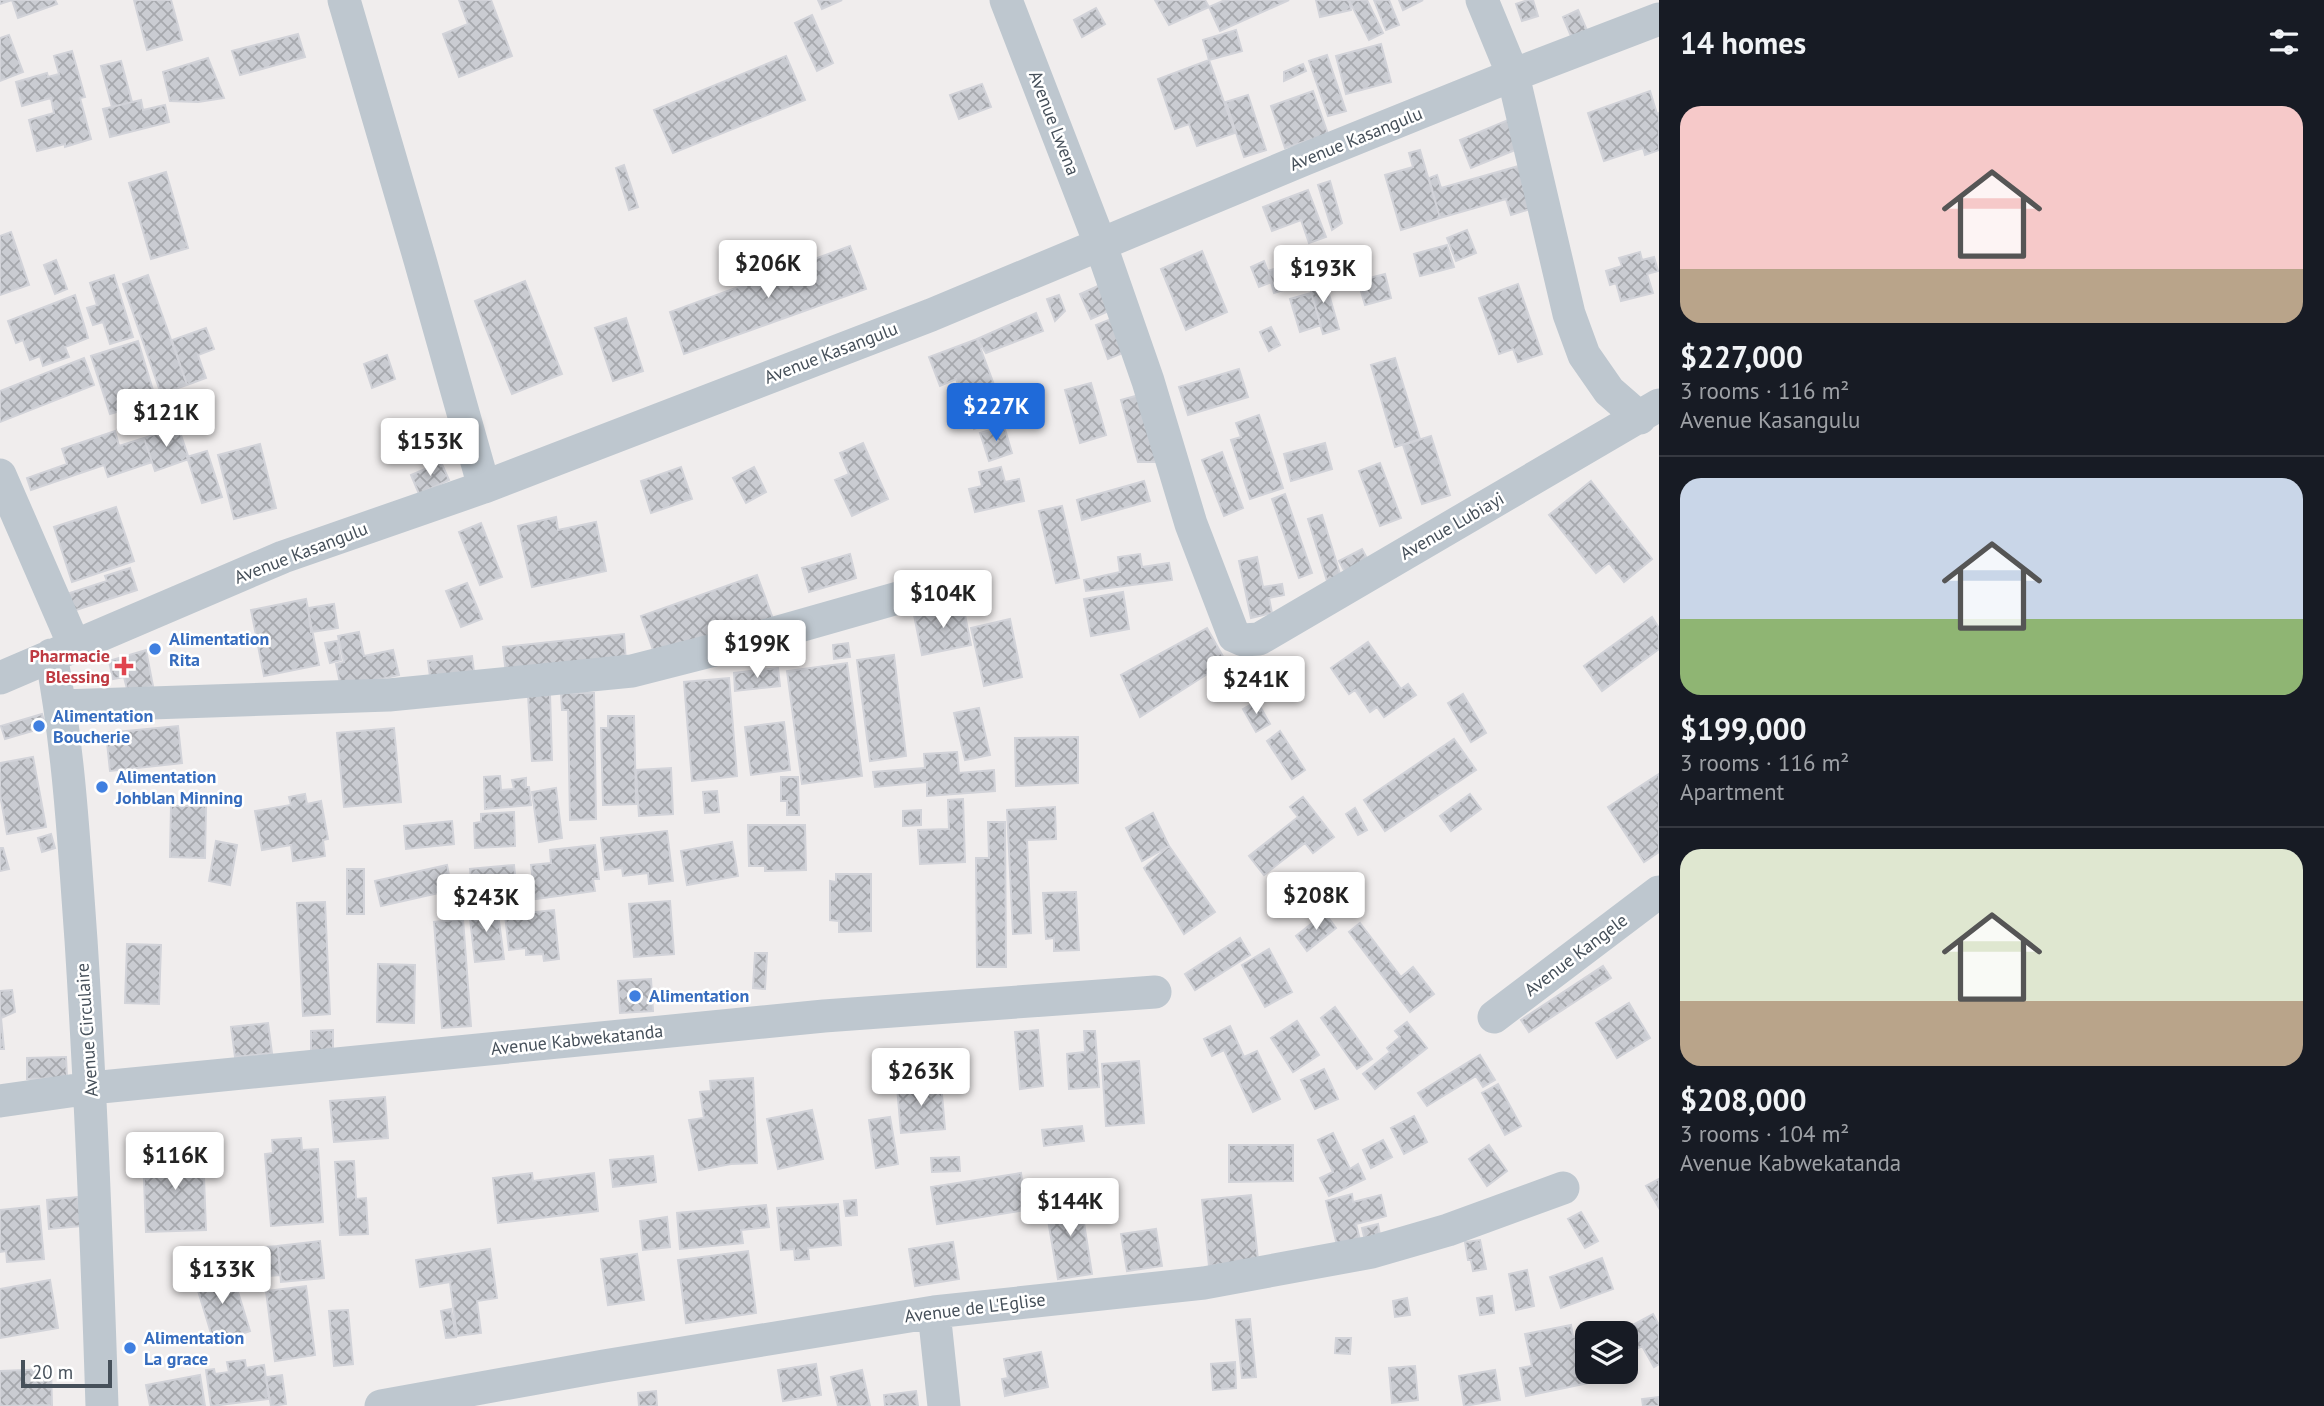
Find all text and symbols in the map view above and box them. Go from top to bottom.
text: 14 homes [1680,23,1806,62]
icon: filters [2265,23,2303,61]
street label: Avenue Lwena [1024,67,1085,178]
street label: Avenue Kasangulu [1286,101,1426,176]
icon: home [1929,151,2055,277]
pin: $206K [719,240,817,300]
pin: $193K [1274,246,1372,305]
text: $206K [735,248,801,277]
text: $193K [1290,253,1356,282]
street label: Avenue Kasangulu [761,317,901,389]
text: $227,000 [1680,337,1803,376]
text: 3 rooms · 116 m² [1680,376,1849,405]
pin: $227K [947,384,1045,443]
pin: $121K [117,390,215,449]
text: $227K [963,391,1029,420]
text: $121K [133,397,199,426]
text: Avenue Kasangulu [1680,405,1860,434]
pin: $153K [381,419,479,478]
text: $153K [397,426,463,455]
street label: Avenue Lubiayi [1396,487,1508,565]
street label: Avenue Kasangulu [231,517,371,589]
icon: home [1929,523,2055,649]
pin: $104K [894,570,992,630]
text: $104K [910,578,976,607]
pin: $199K [708,620,806,680]
place label: Alimentation Rita [169,627,269,671]
text: $199K [724,628,790,657]
marker: Alimentation Rita [147,641,163,657]
place label: Pharmacie Blessing [29,644,110,688]
pin: $241K [1207,656,1305,716]
marker: Pharmacie Blessing [116,658,132,674]
text: $241K [1223,664,1289,693]
place label: Alimentation Boucherie [53,704,153,748]
text: $199,000 [1680,709,1807,748]
marker: Alimentation Boucherie [31,718,47,734]
text: 3 rooms · 116 m² [1680,748,1849,777]
place label: Alimentation Johblan Minning [115,765,243,809]
text: Apartment [1680,777,1784,806]
marker: Alimentation Johblan Minning [94,779,110,795]
pin: $208K [1267,872,1365,932]
pin: $243K [437,874,535,934]
text: $208K [1283,880,1349,909]
text: $243K [453,882,519,911]
icon: home [1929,894,2055,1020]
street label: Avenue Kangele [1519,908,1632,1001]
street label: Avenue Circulaire [70,962,103,1098]
place label: Alimentation [649,984,749,1007]
marker: Alimentation [627,988,643,1004]
street label: Avenue Kabwekatanda [490,1019,664,1060]
pin: $263K [872,1048,970,1108]
text: $263K [888,1056,954,1085]
text: $208,000 [1680,1080,1807,1119]
text: 3 rooms · 104 m² [1680,1119,1849,1148]
pin: $116K [126,1132,224,1192]
text: $116K [142,1140,208,1169]
text: Avenue Kabwekatanda [1680,1148,1901,1177]
pin: $144K [1021,1178,1119,1238]
text: $144K [1037,1186,1103,1215]
pin: $133K [173,1246,271,1306]
text: $133K [189,1254,255,1283]
street label: Avenue de L'Eglise [903,1287,1047,1328]
map controls [1575,1321,1638,1384]
button: layers [1575,1321,1638,1384]
place label: Alimentation La grace [144,1326,244,1370]
marker: Alimentation La grace [122,1340,138,1356]
scale bar [21,1357,112,1389]
text: 20 m [32,1360,73,1384]

